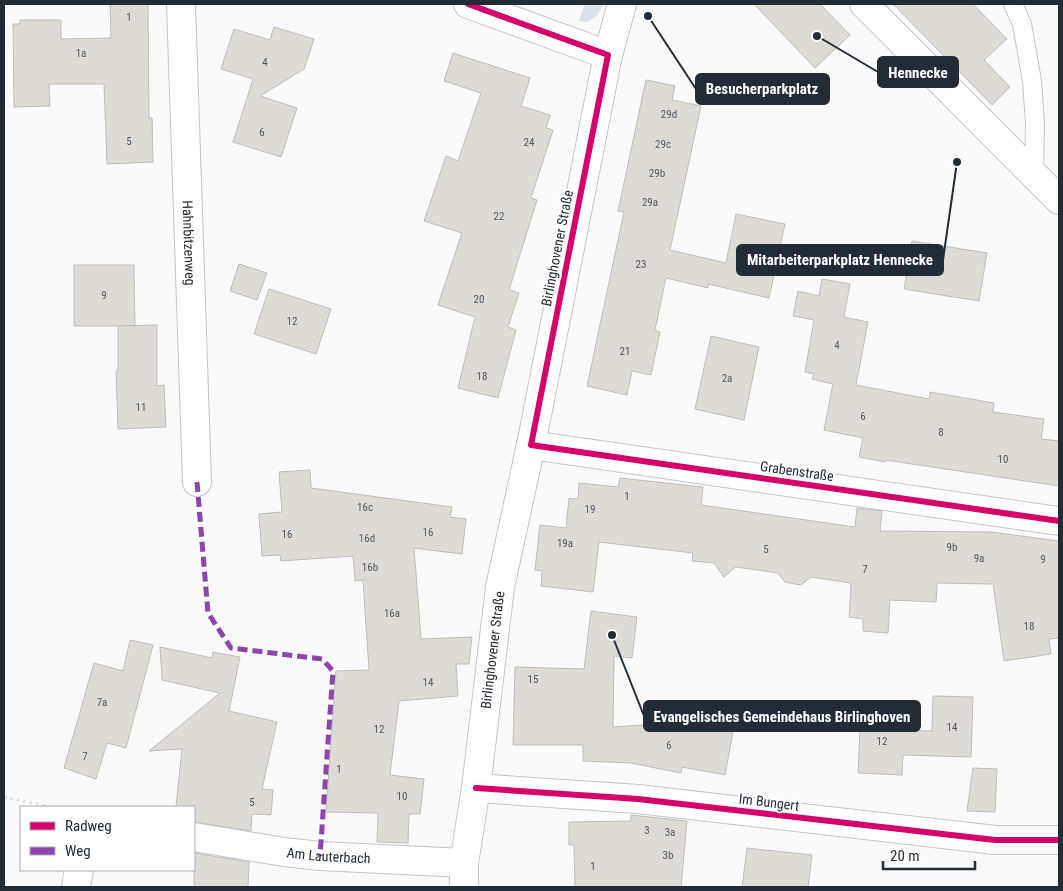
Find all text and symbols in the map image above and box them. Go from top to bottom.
house number: 1 [126,11,132,24]
house number: 1a [76,47,86,60]
house number: 4 [262,56,268,69]
callout: Hennecke [878,57,958,87]
text: Hennecke [888,64,948,82]
callout: Besucherparkplatz [696,74,829,104]
text: Besucherparkplatz [706,80,818,98]
house number: 29d [661,108,677,121]
house number: 6 [259,126,265,139]
house number: 5 [126,135,132,148]
house number: 24 [524,136,535,149]
house number: 29c [655,138,671,151]
house number: 29b [649,167,665,180]
street label: Birlinghovener Straße [538,188,576,308]
house number: 29a [642,196,658,209]
street label: Hahnbitzenweg [180,200,198,286]
house number: 22 [494,210,504,223]
callout: Mitarbeiterparkplatz Hennecke [737,245,943,275]
text: Mitarbeiterparkplatz Hennecke [747,251,933,269]
house number: 23 [636,258,646,271]
house number: 9 [101,289,107,302]
house number: 20 [474,293,484,306]
house number: 12 [287,315,297,328]
house number: 4 [834,339,840,352]
house number: 21 [620,345,630,358]
house number: 18 [477,370,487,383]
house number: 2a [722,372,732,385]
house number: 11 [136,401,146,414]
house number: 6 [860,410,866,423]
house number: 8 [938,426,944,439]
house number: 10 [998,453,1008,466]
street label: Grabenstraße [759,458,835,484]
house number: 1 [624,490,630,503]
house number: 16c [357,501,373,514]
house number: 19 [585,503,595,516]
house number: 16 [423,526,433,539]
house number: 16 [282,528,292,541]
house number: 16d [359,532,375,545]
house number: 19a [557,537,573,550]
house number: 9b [947,541,957,554]
house number: 5 [763,543,769,556]
house number: 9a [974,552,984,565]
house number: 9 [1040,553,1046,566]
house number: 16b [362,561,378,574]
house number: 7 [862,563,868,576]
street label: Birlinghovener Straße [478,590,507,710]
house number: 16a [384,607,400,620]
house number: 18 [1024,620,1034,633]
house number: 15 [528,673,538,686]
house number: 14 [423,676,434,689]
house number: 7a [97,696,107,709]
callout: Evangelisches Gemeindehaus Birlinghoven [644,701,920,731]
text: Evangelisches Gemeindehaus Birlinghoven [654,708,910,726]
house number: 14 [947,721,958,734]
house number: 12 [374,723,384,736]
house number: 12 [877,735,887,748]
house number: 6 [666,739,672,752]
house number: 7 [82,750,88,763]
house number: 1 [336,763,342,776]
house number: 10 [397,790,407,803]
street label: Im Bungert [738,790,800,814]
house number: 5 [249,796,255,809]
legend [20,806,195,871]
text: Radweg [65,817,112,835]
house number: 3 [644,824,650,837]
house number: 3a [665,826,675,839]
scale bar [883,838,976,870]
text: Weg [65,842,91,860]
street label: Am Lauterbach [286,844,371,866]
text: 20 m [890,847,920,865]
house number: 3b [663,849,673,862]
house number: 1 [590,860,596,873]

